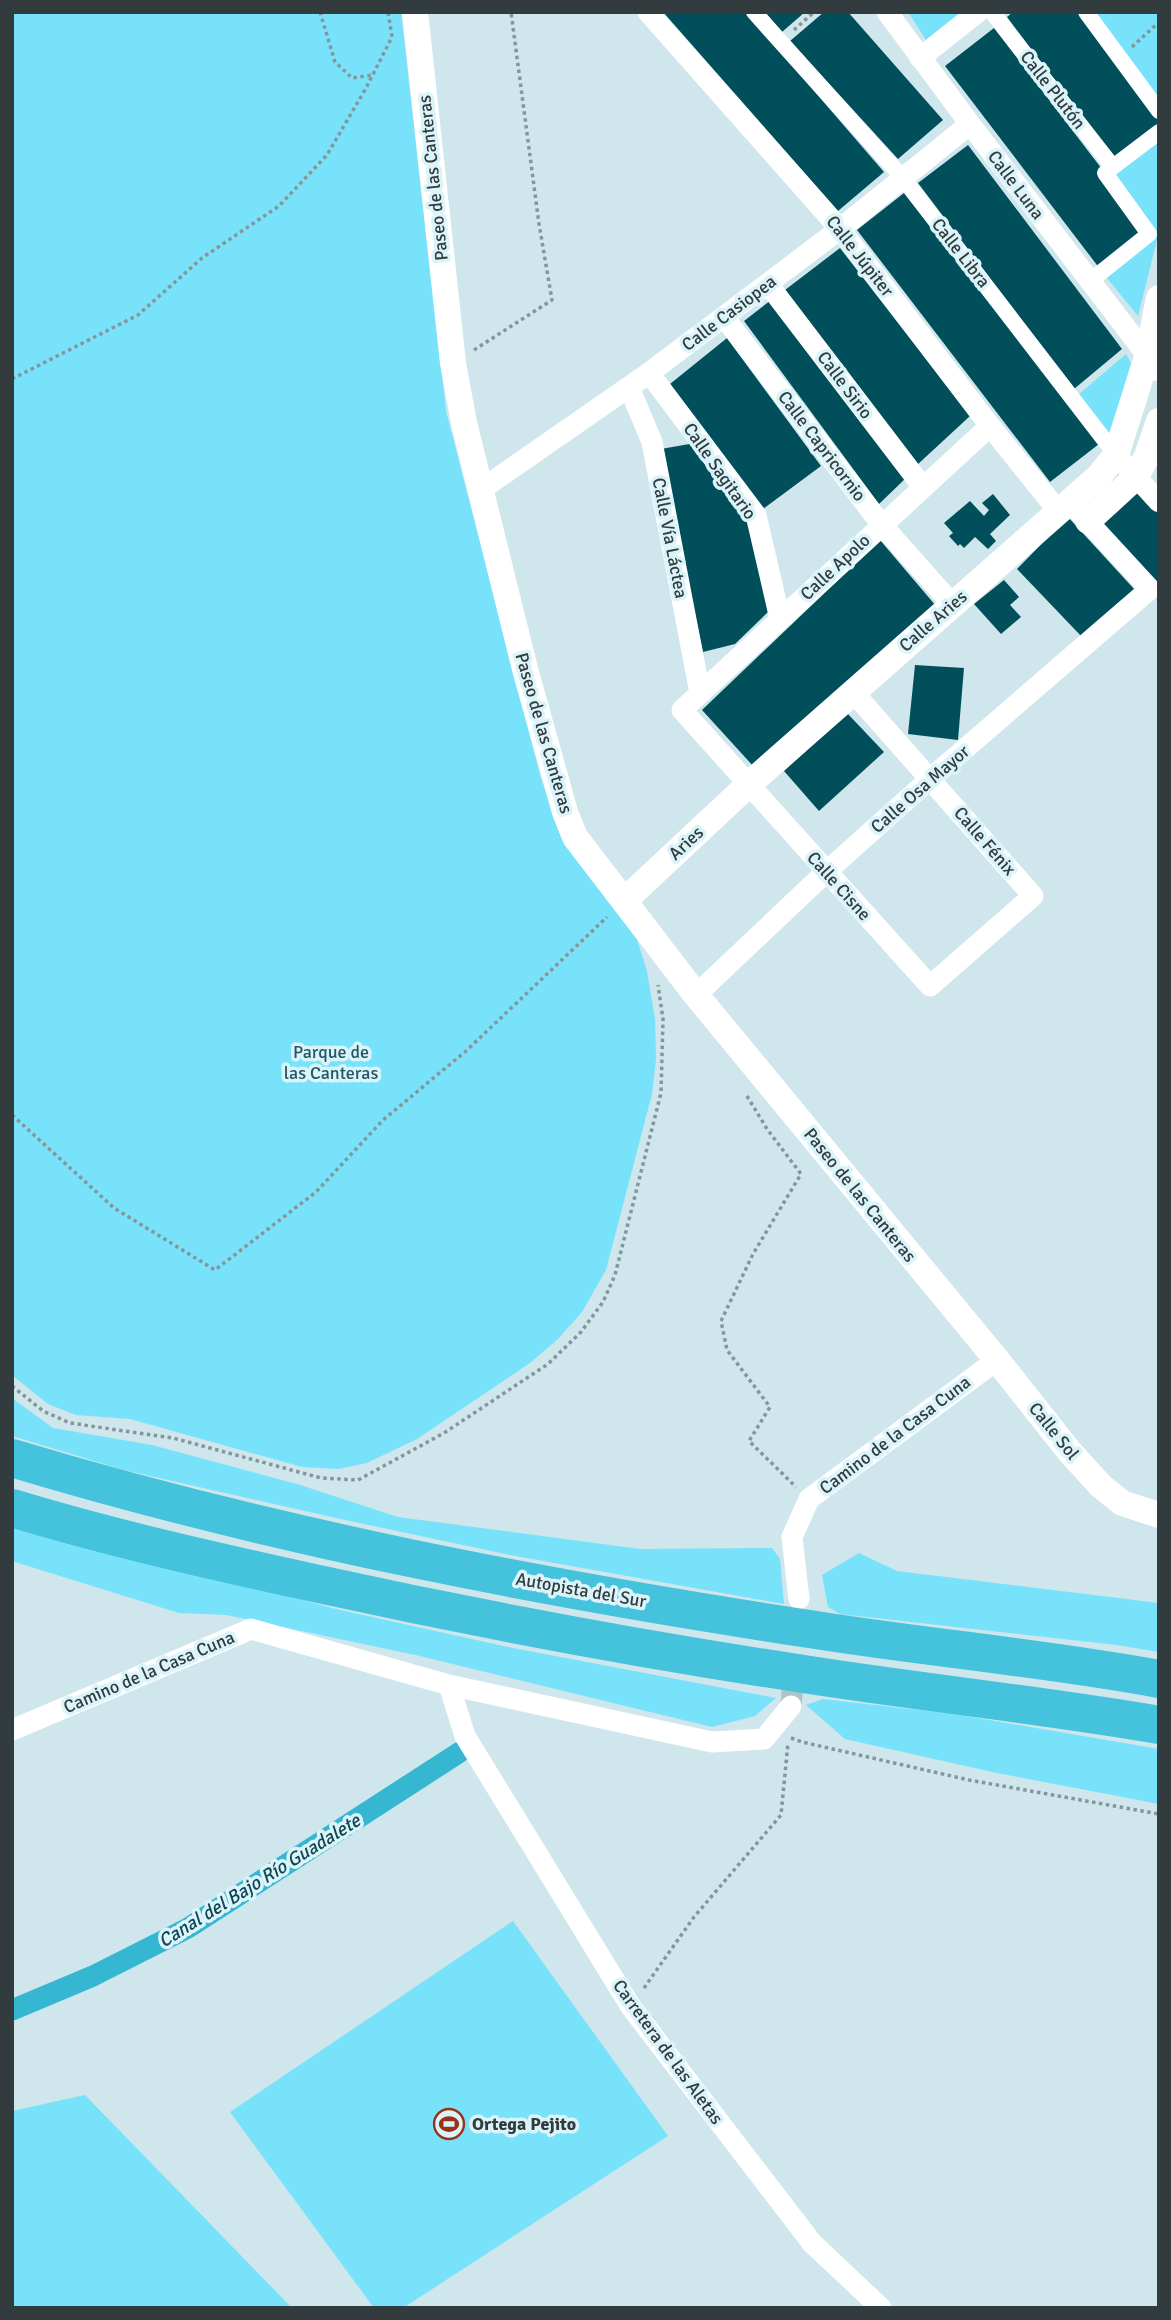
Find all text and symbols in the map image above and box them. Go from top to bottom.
street label: Calle Plutón [1016,46,1090,134]
street label: Paseo de las Canteras [413,94,453,262]
street label: Calle Luna [983,146,1049,224]
street label: Calle Júpiter [821,211,899,301]
street label: Calle Libra [927,214,995,292]
street label: Calle Casiopea [677,270,781,356]
street label: Calle Sirio [812,347,878,423]
street label: Calle Capricornio [773,386,871,506]
street label: Calle Sagitario [679,418,761,524]
street label: Calle Vía Láctea [648,476,692,600]
street label: Calle Apolo [796,529,874,605]
street label: Calle Aries [895,585,972,656]
street label: Paseo de las Canteras [511,650,578,816]
street label: Calle Osa Mayor [866,740,974,838]
street label: Calle Fénix [949,802,1021,880]
street label: Aries [664,821,708,865]
street label: Calle Cisne [802,847,876,925]
park label: Parque de las Canteras [284,1041,378,1084]
street label: Paseo de las Canteras [799,1123,921,1267]
street label: Camino de la Casa Cuna [815,1371,975,1499]
street label: Calle Sol [1024,1398,1084,1464]
street label: Autopista del Sur [514,1568,648,1612]
street label: Camino de la Casa Cuna [60,1626,238,1718]
water label: Canal del Bajo Río Guadalete [154,1808,366,1953]
street label: Carretera de las Aletas [608,1975,728,2129]
sports icon: Ortega Pejito [432,2107,466,2141]
place label: Ortega Pejito [472,2113,576,2135]

